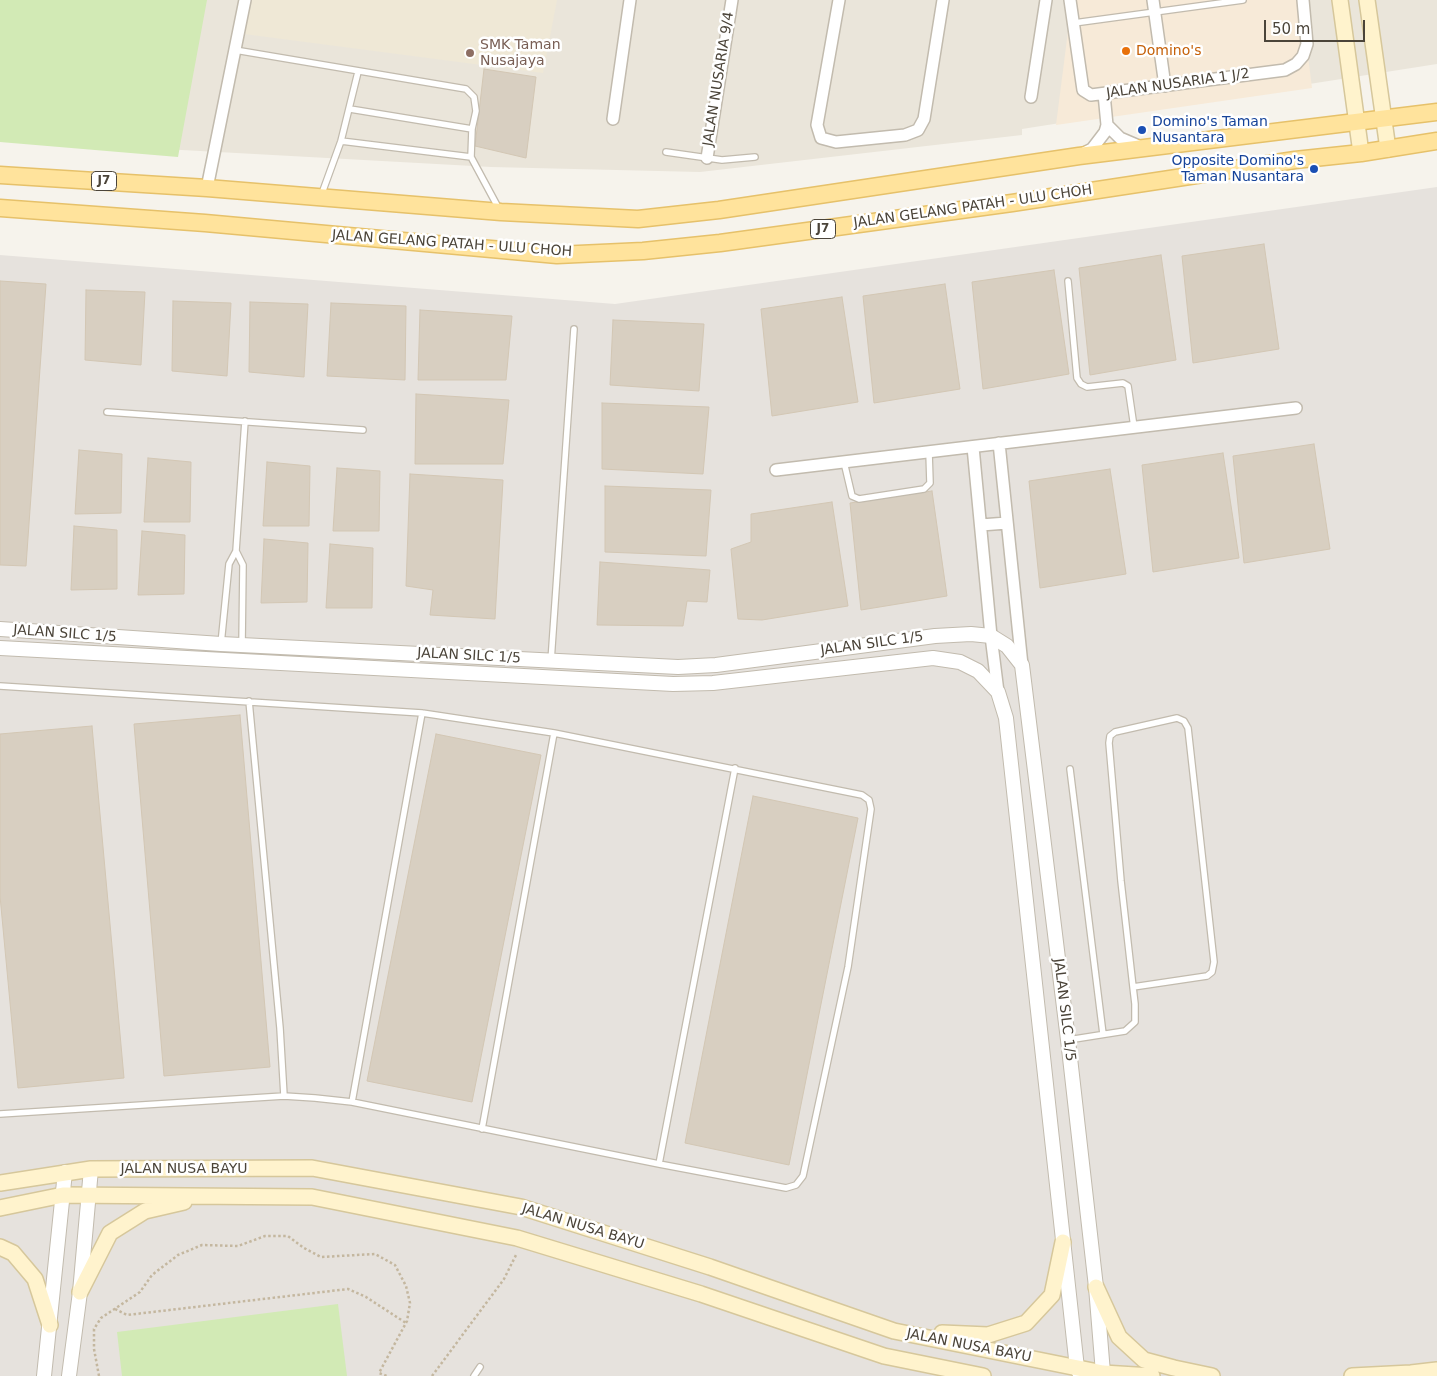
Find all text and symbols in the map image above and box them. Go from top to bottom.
scale bar [1267,10,1368,42]
street label: JALAN NUSARIA 9/4 [700,11,738,147]
text: 50 m [1272,20,1310,38]
place label: SMK Taman Nusajaya [480,37,560,70]
place label: Domino's [1136,43,1201,59]
marker: Domino's [1120,45,1132,57]
marker: SMK Taman Nusajaya [464,47,476,59]
street label: JALAN NUSARIA 1 J/2 [1105,66,1251,102]
place label: Domino's Taman Nusantara [1152,114,1268,146]
marker: Domino's Taman Nusantara [1136,124,1148,136]
place label: Opposite Domino's Taman Nusantara [1171,153,1304,186]
marker: Opposite Domino's Taman Nusantara [1308,163,1320,175]
road number: J7 [92,172,116,190]
street label: JALAN GELANG PATAH - ULU CHOH [853,182,1093,232]
road number: J7 [810,220,836,238]
street label: JALAN GELANG PATAH - ULU CHOH [331,227,573,261]
street label: JALAN SILC 1/5 [13,622,117,646]
street label: JALAN SILC 1/5 [820,628,924,660]
street label: JALAN SILC 1/5 [417,645,521,667]
street label: JALAN SILC 1/5 [1049,958,1079,1062]
street label: JALAN NUSA BAYU [121,1161,247,1177]
street label: JALAN NUSA BAYU [520,1200,646,1254]
street label: JALAN NUSA BAYU [905,1326,1033,1366]

